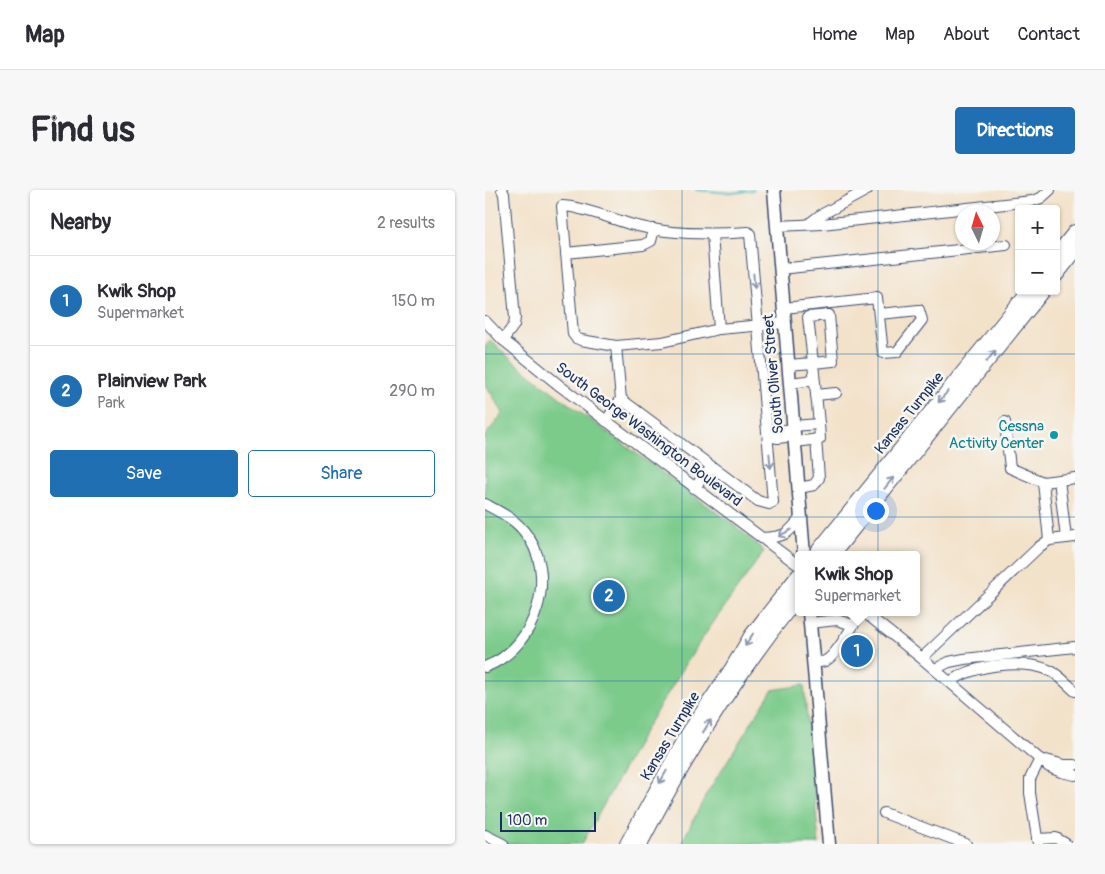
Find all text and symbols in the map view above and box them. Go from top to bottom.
text: Map [25,20,65,49]
text: Home [812,23,857,46]
text: Map [885,23,915,46]
text: About [943,23,989,46]
text: Contact [1017,23,1080,46]
button: Directions [955,107,1075,154]
text: Find us [30,108,135,152]
north arrow [955,205,1000,250]
map controls [1015,205,1060,295]
button: + [1015,205,1060,250]
text: Nearby [50,209,111,236]
text: 2 results [377,213,435,233]
button: − [1015,250,1060,295]
one-way arrow [749,272,759,288]
text: Kwik Shop [97,279,176,303]
text: 1 [63,291,69,311]
text: 150 m [391,291,435,311]
text: Supermarket [97,303,184,323]
street label: South Oliver Street [759,312,788,435]
one-way arrow [986,350,997,363]
street label: South George Washington Boulevard [552,358,746,511]
street label: Kansas Turnpike [871,368,949,458]
text: Plainview Park [97,369,206,393]
text: 2 [62,381,70,401]
text: 290 m [389,381,435,401]
one-way arrow [937,390,948,403]
text: Park [97,393,125,413]
place label: Cessna Activity Center [949,417,1045,453]
marker: Cessna Activity Center [1048,429,1060,441]
button: Save [50,450,238,497]
button: Share [248,450,435,497]
one-way arrow [765,453,775,469]
one-way arrow [884,477,895,490]
your location [863,498,889,524]
one-way arrow [777,528,792,538]
popup [795,551,920,616]
text: Kwik Shop [814,562,893,586]
pin: 2 [593,577,625,615]
text: Supermarket [814,586,901,606]
one-way arrow [744,632,754,646]
pin: 1 [841,632,873,670]
street label: Kansas Turnpike [637,688,705,784]
one-way arrow [703,719,713,733]
one-way arrow [657,770,667,784]
scale bar [500,809,596,832]
text: 100 m [507,812,547,829]

